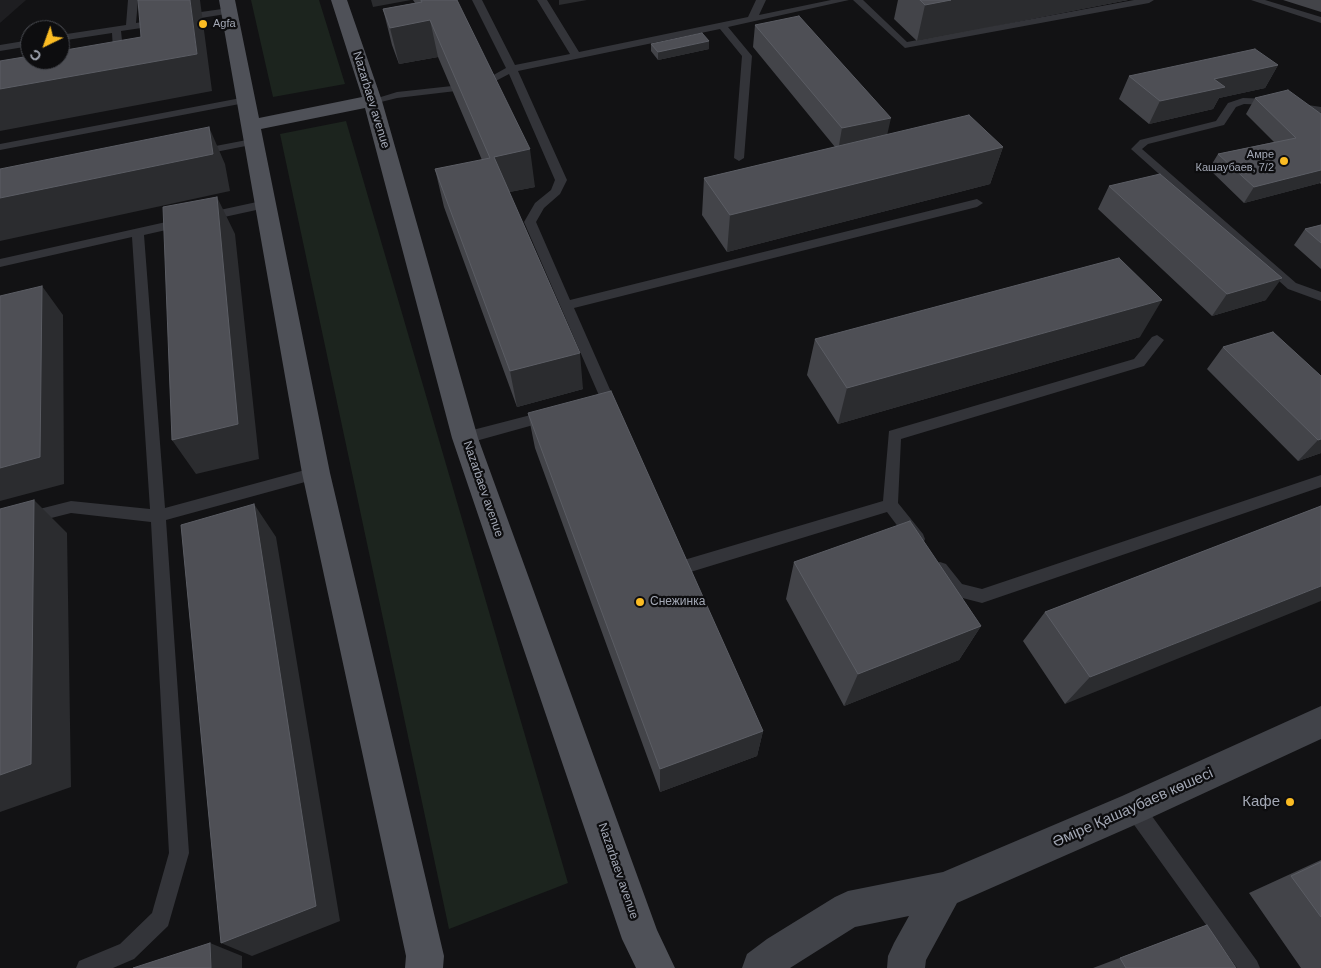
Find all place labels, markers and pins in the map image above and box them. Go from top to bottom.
place label: Agfa [213,17,236,31]
marker: Agfa [197,18,209,30]
place label: Амре Кашаубаев, 7/2 [1196,148,1274,174]
marker: Амре Кашаубаев, 7/2 [1278,155,1290,167]
place label: Снежинка [650,595,705,609]
marker: Снежинка [634,596,646,608]
place label: Кафе [1242,793,1280,811]
marker: Кафе [1284,796,1296,808]

